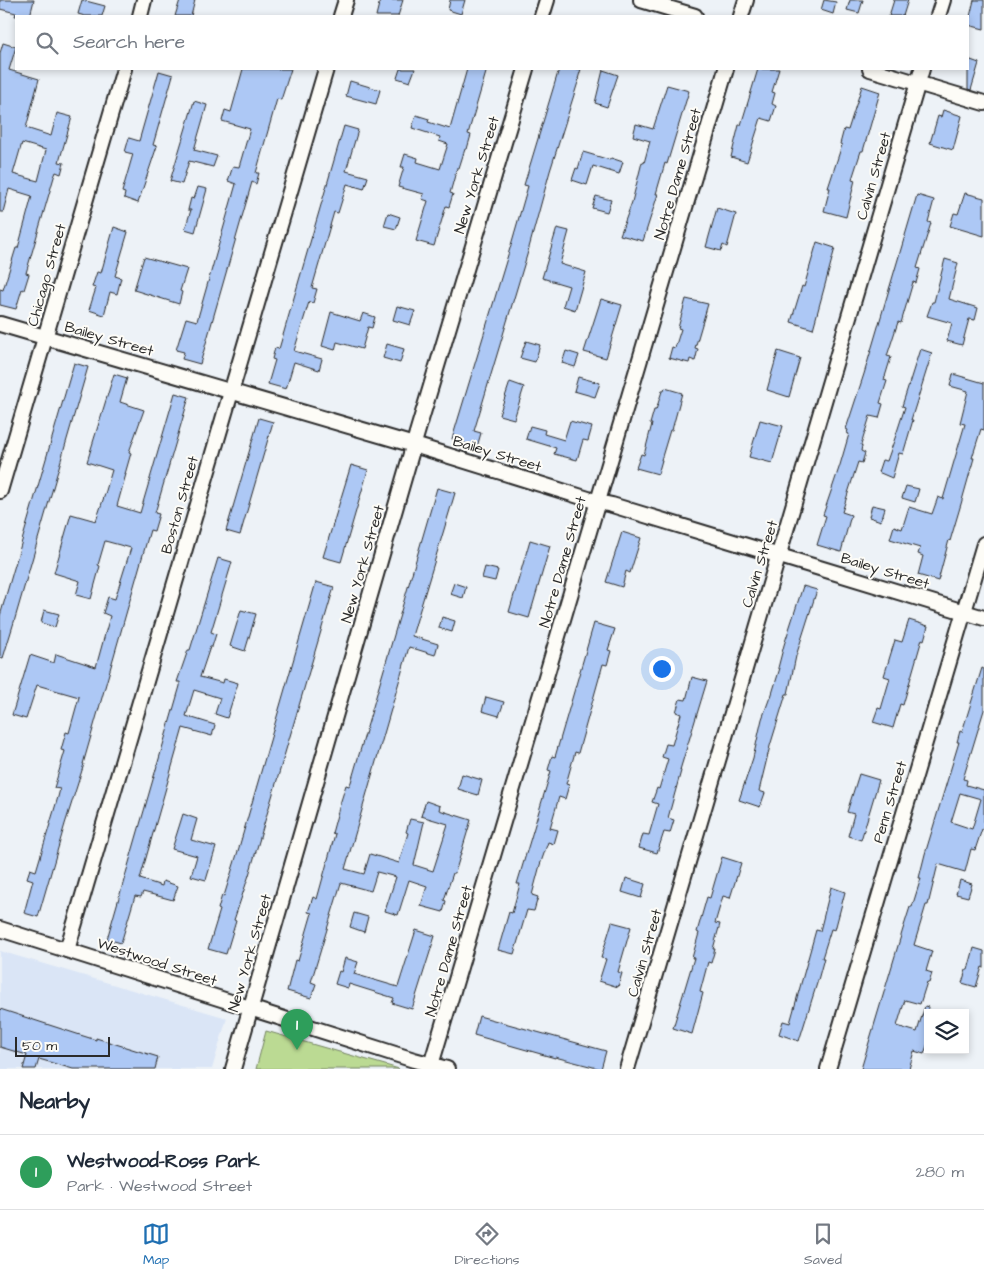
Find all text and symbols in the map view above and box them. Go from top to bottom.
search box [15,15,969,70]
icon: search [33,29,61,57]
text: Search here [73,29,185,56]
street label: Notre Dame Street [649,106,707,242]
street label: New York Street [449,114,505,236]
street label: Calvin Street [851,130,897,222]
street label: Chicago Street [22,221,73,329]
street label: Bailey Street [62,316,156,363]
street label: Bailey Street [450,431,544,478]
street label: Boston Street [156,454,204,556]
street label: Notre Dame Street [534,494,592,630]
street label: New York Street [336,503,390,625]
street label: Calvin Street [737,518,783,610]
street label: Bailey Street [838,548,932,595]
your location [649,656,675,682]
street label: Penn Street [868,758,912,846]
street label: Notre Dame Street [420,883,478,1019]
street label: New York Street [223,892,277,1014]
street label: Calvin Street [622,907,668,999]
street label: Westwood Street [94,933,220,991]
pin: 1 [281,1009,313,1050]
map controls [924,1009,969,1054]
button: layers [924,1009,969,1054]
scale bar [15,1034,110,1057]
text: 50 m [22,1036,57,1056]
text: Nearby [20,1087,90,1116]
text: Westwood-Ross Park [67,1148,260,1175]
text: 1 [35,1161,37,1183]
text: 280 m [916,1161,964,1183]
text: Park · Westwood Street [67,1175,252,1197]
tab: Map [142,1220,170,1270]
tab: Directions [454,1220,519,1270]
tab: Saved [804,1220,842,1270]

